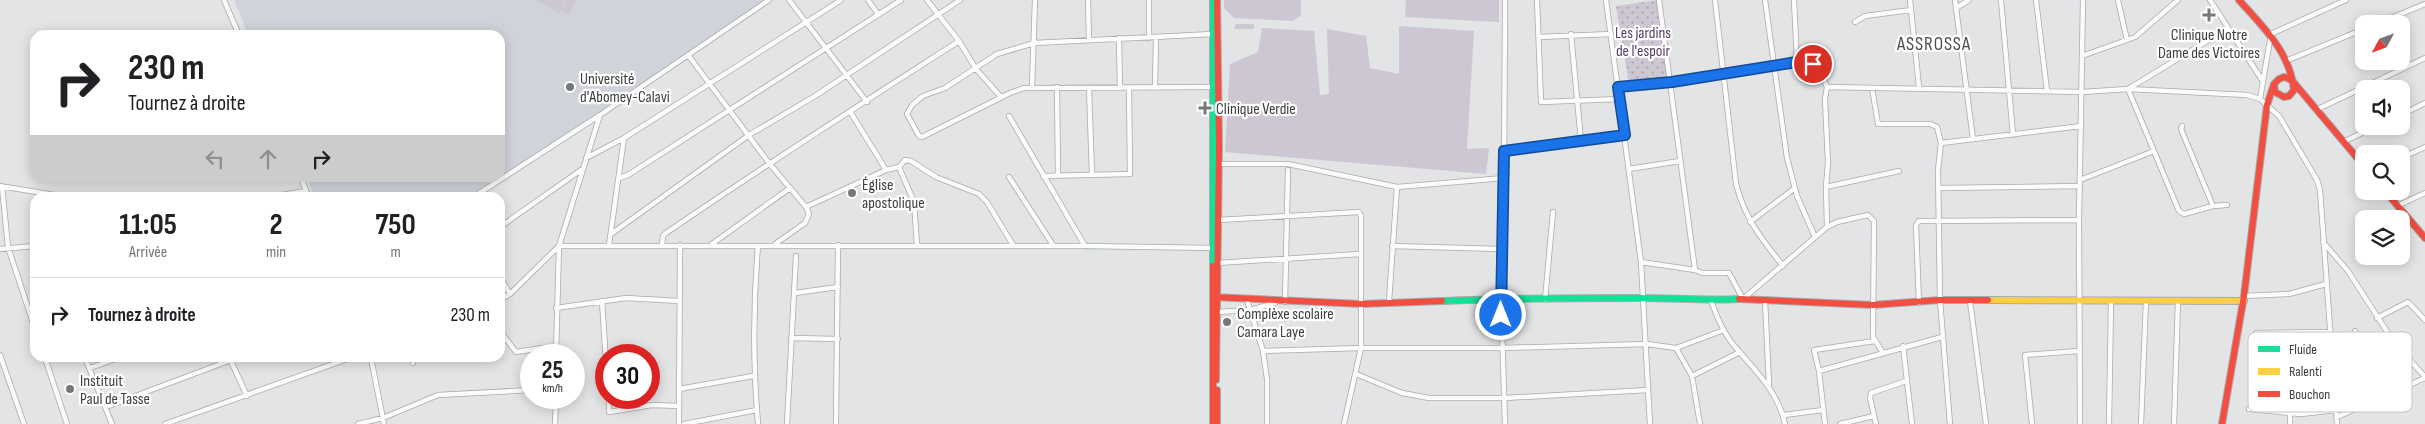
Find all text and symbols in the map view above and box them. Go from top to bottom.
marker: Clinique Notre Dame des Victoires [2202,8,2216,22]
north arrow [2355,15,2410,70]
map controls [2355,15,2410,265]
park label: Les jardins de l'espoir [1615,24,1671,61]
place label: Clinique Notre Dame des Victoires [2158,26,2260,63]
district label: ASSROSSA [1896,33,1971,56]
pin [1792,43,1834,85]
text: 230 m [128,47,204,90]
icon: right [45,50,110,115]
icon: arrive [1799,50,1827,78]
place label: Université d'Abomey-Calavi [580,70,670,107]
button: sound [2355,80,2410,135]
marker: Université d'Abomey-Calavi [564,81,576,93]
text: Tournez à droite [128,90,245,117]
place label: Clinique Verdie [1216,100,1296,119]
marker: Clinique Verdie [1198,101,1212,115]
icon: left [201,145,229,173]
icon: ahead [254,145,282,173]
icon: right [307,145,335,173]
button: search [2355,145,2410,200]
place label: Église apostolique [862,176,925,213]
marker: Église apostolique [846,187,858,199]
text: 11:05 [119,207,177,243]
text: 2 [270,207,283,243]
text: 750 [375,207,416,243]
button: layers [2355,210,2410,265]
text: Arrivée [129,243,167,262]
text: min [266,243,286,262]
text: m [390,243,401,262]
position arrow [1474,288,1526,340]
icon: right [45,301,73,329]
text: Tournez à droite [88,304,196,327]
text: 230 m [450,304,490,327]
place label: Complèxe scolaire Camara Laye [1237,305,1334,342]
marker: Complèxe scolaire Camara Laye [1221,316,1233,328]
legend [2248,332,2412,412]
text: Fluide [2289,341,2317,358]
speed limit sign: 30 [595,344,660,409]
text: 25 [542,355,563,386]
text: Ralenti [2289,363,2322,380]
place label: Instituit Paul de Tasse [80,372,150,409]
text: km/h [542,381,563,396]
marker: Instituit Paul de Tasse [64,383,76,395]
text: Bouchon [2289,386,2330,403]

